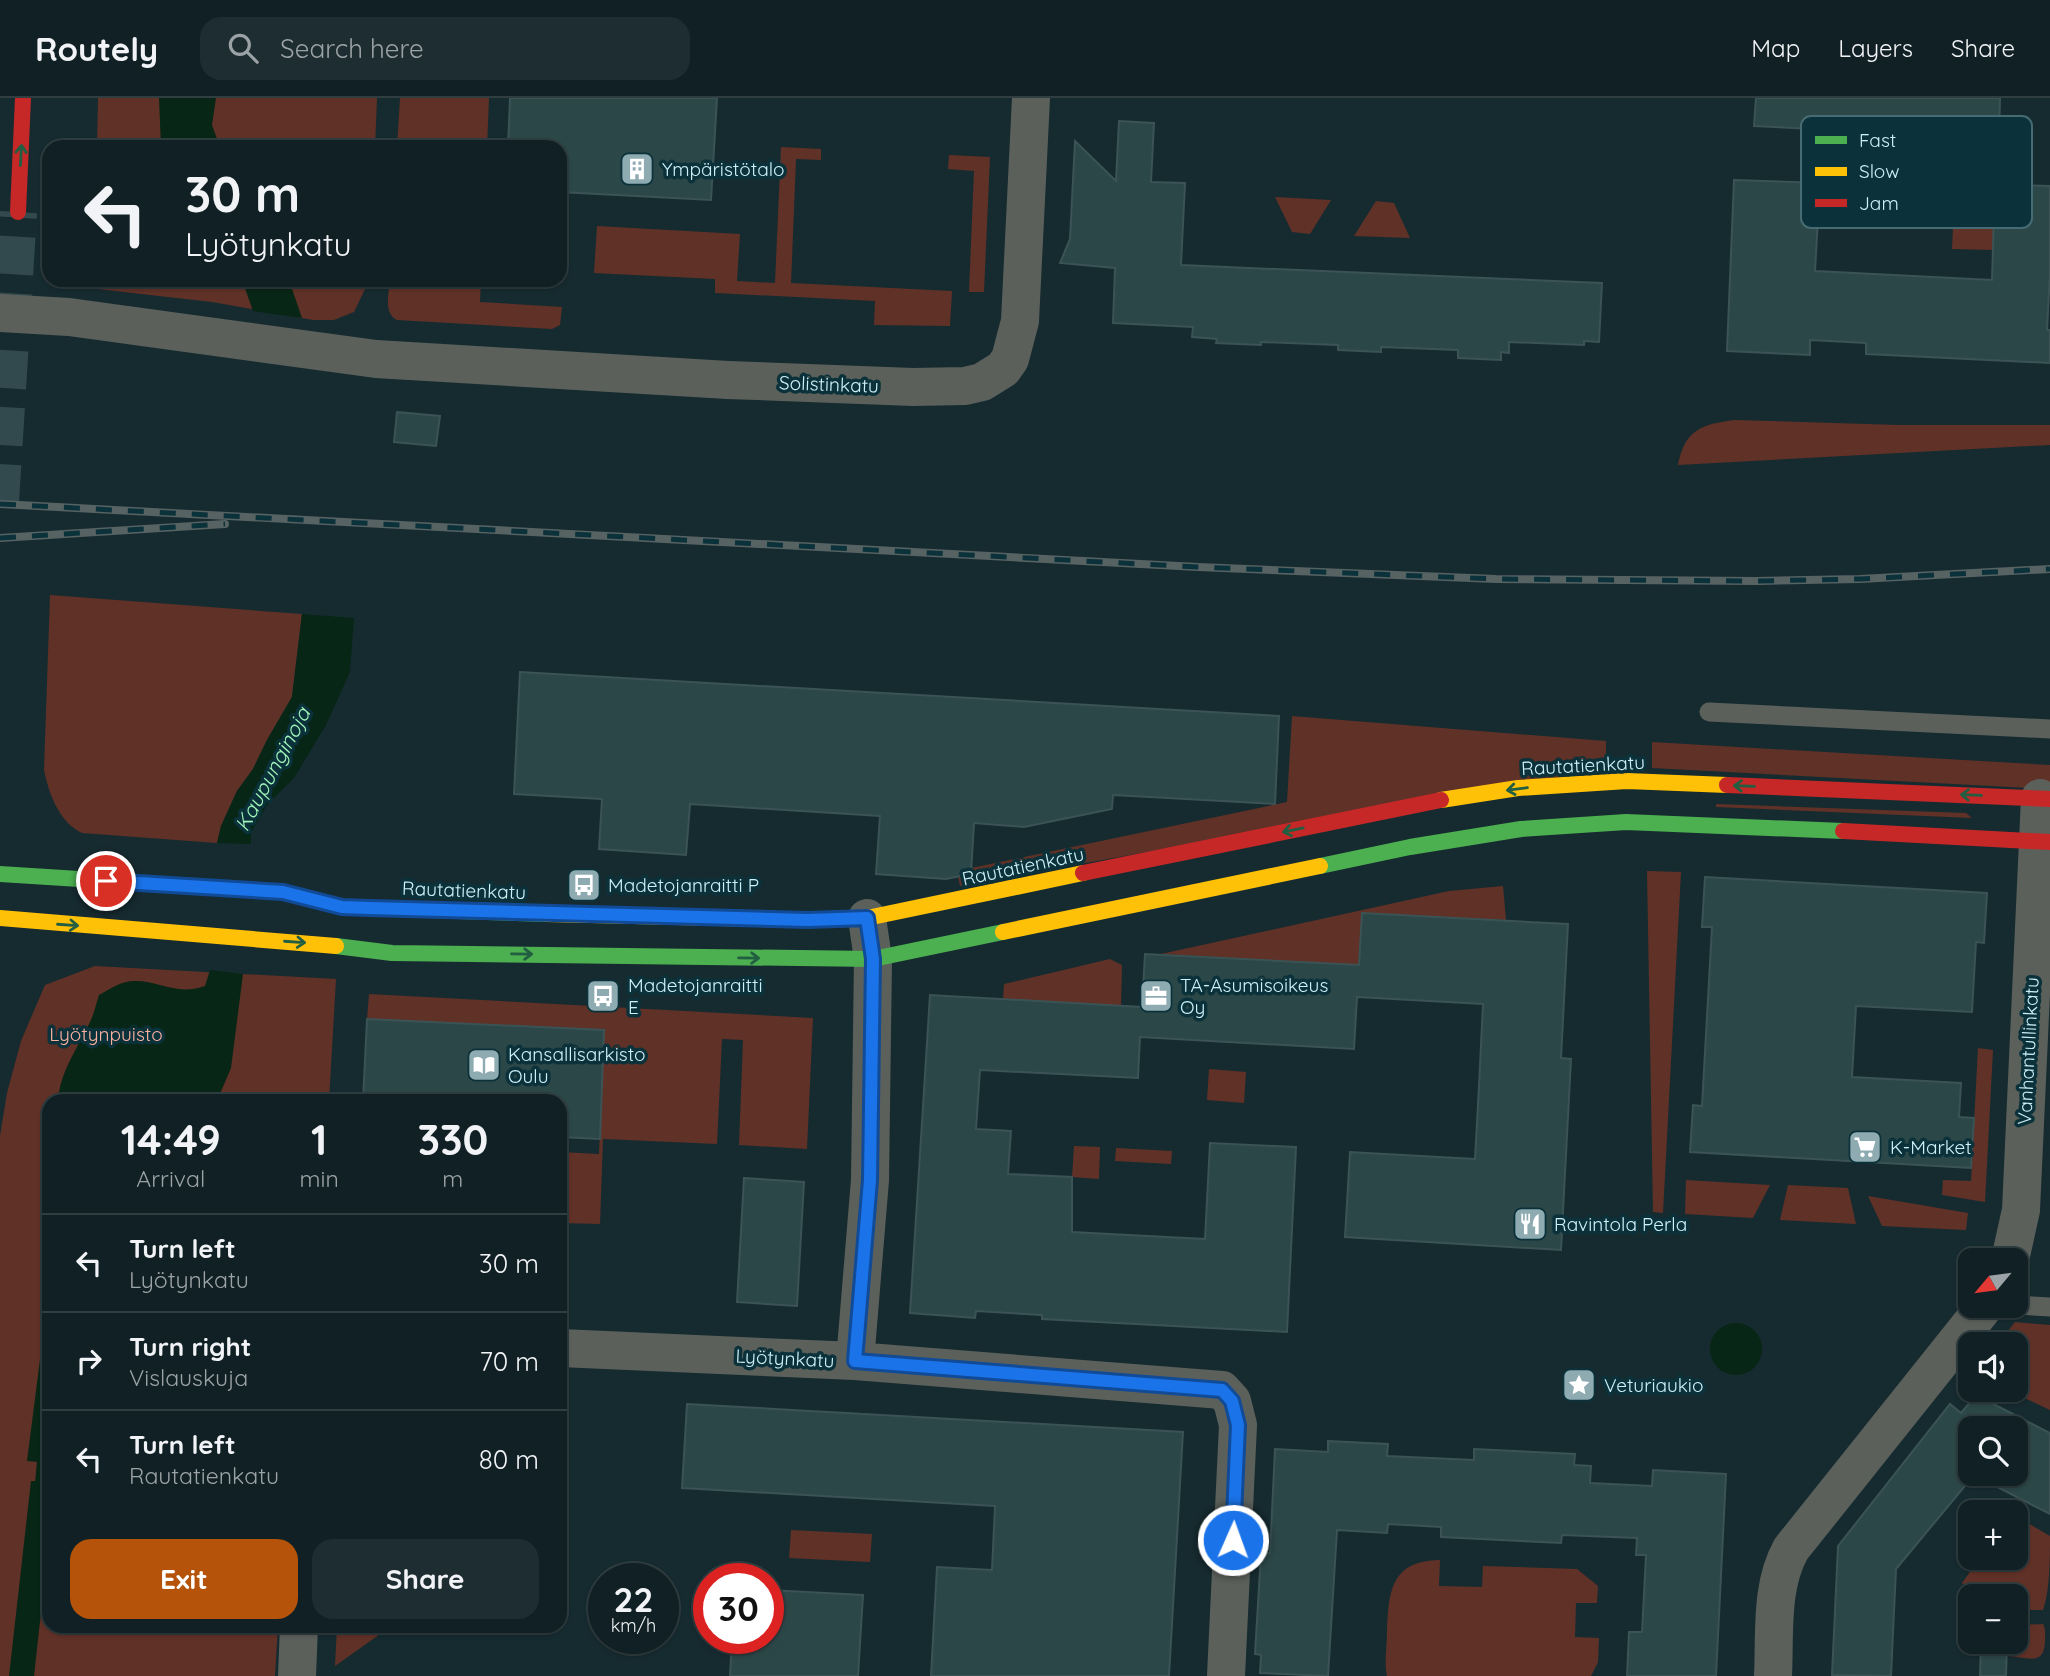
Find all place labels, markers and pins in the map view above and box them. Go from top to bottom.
building icon: Ympäristötalo [618,150,656,188]
place label: Ympäristötalo [662,157,784,181]
pin [76,851,136,911]
bus stop icon: Madetojanraitti P [565,866,603,904]
place label: Madetojanraitti P [608,873,759,897]
place label: Madetojanraitti E [628,973,763,1019]
place label: TA-Asumisoikeus Oy [1180,973,1328,1019]
bus stop icon: Madetojanraitti E [584,977,622,1015]
office icon: TA-Asumisoikeus Oy [1137,977,1175,1015]
place label: Kansallisarkisto Oulu [508,1042,646,1088]
library icon: Kansallisarkisto Oulu [465,1046,503,1084]
supermarket icon: K-Market [1846,1128,1884,1166]
place label: K-Market [1890,1135,1972,1159]
restaurant icon: Ravintola Perla [1511,1205,1549,1243]
place label: Ravintola Perla [1554,1212,1687,1236]
place icon: Veturiaukio [1560,1366,1598,1404]
place label: Veturiaukio [1604,1373,1703,1397]

